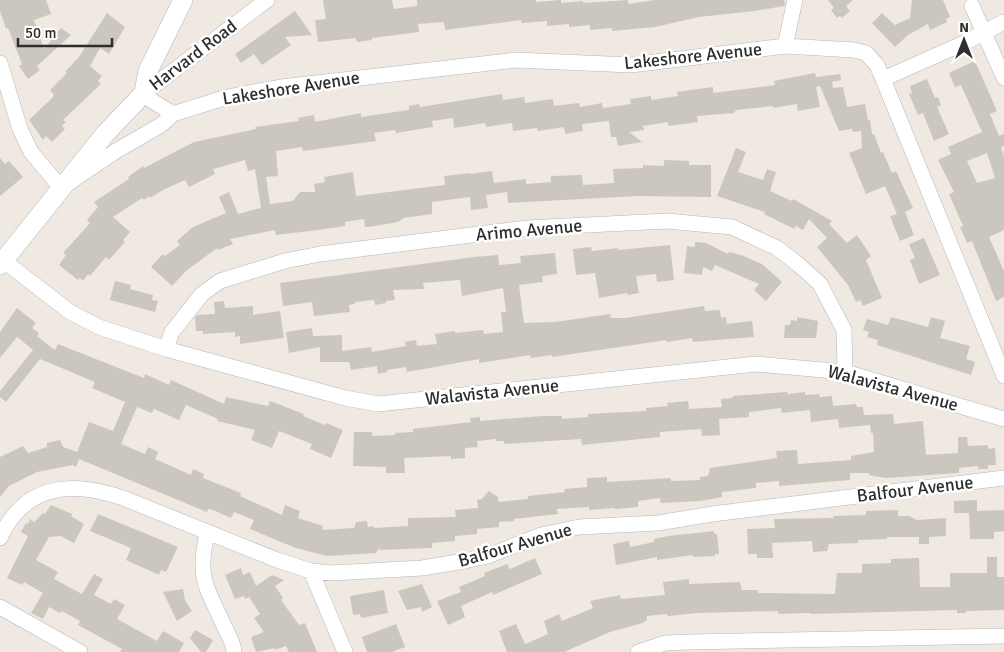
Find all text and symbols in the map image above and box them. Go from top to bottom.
scale bar [18,15,111,47]
street label: Harvard Road [145,15,241,95]
north arrow [939,15,989,65]
text: N [959,19,969,36]
text: 50 m [25,24,56,42]
street label: Lakeshore Avenue [623,38,763,74]
street label: Lakeshore Avenue [221,66,361,110]
street label: Arimo Avenue [475,214,583,246]
street label: Walavista Avenue [825,360,961,416]
street label: Walavista Avenue [424,374,560,410]
street label: Balfour Avenue [856,471,974,507]
street label: Balfour Avenue [456,518,574,572]

